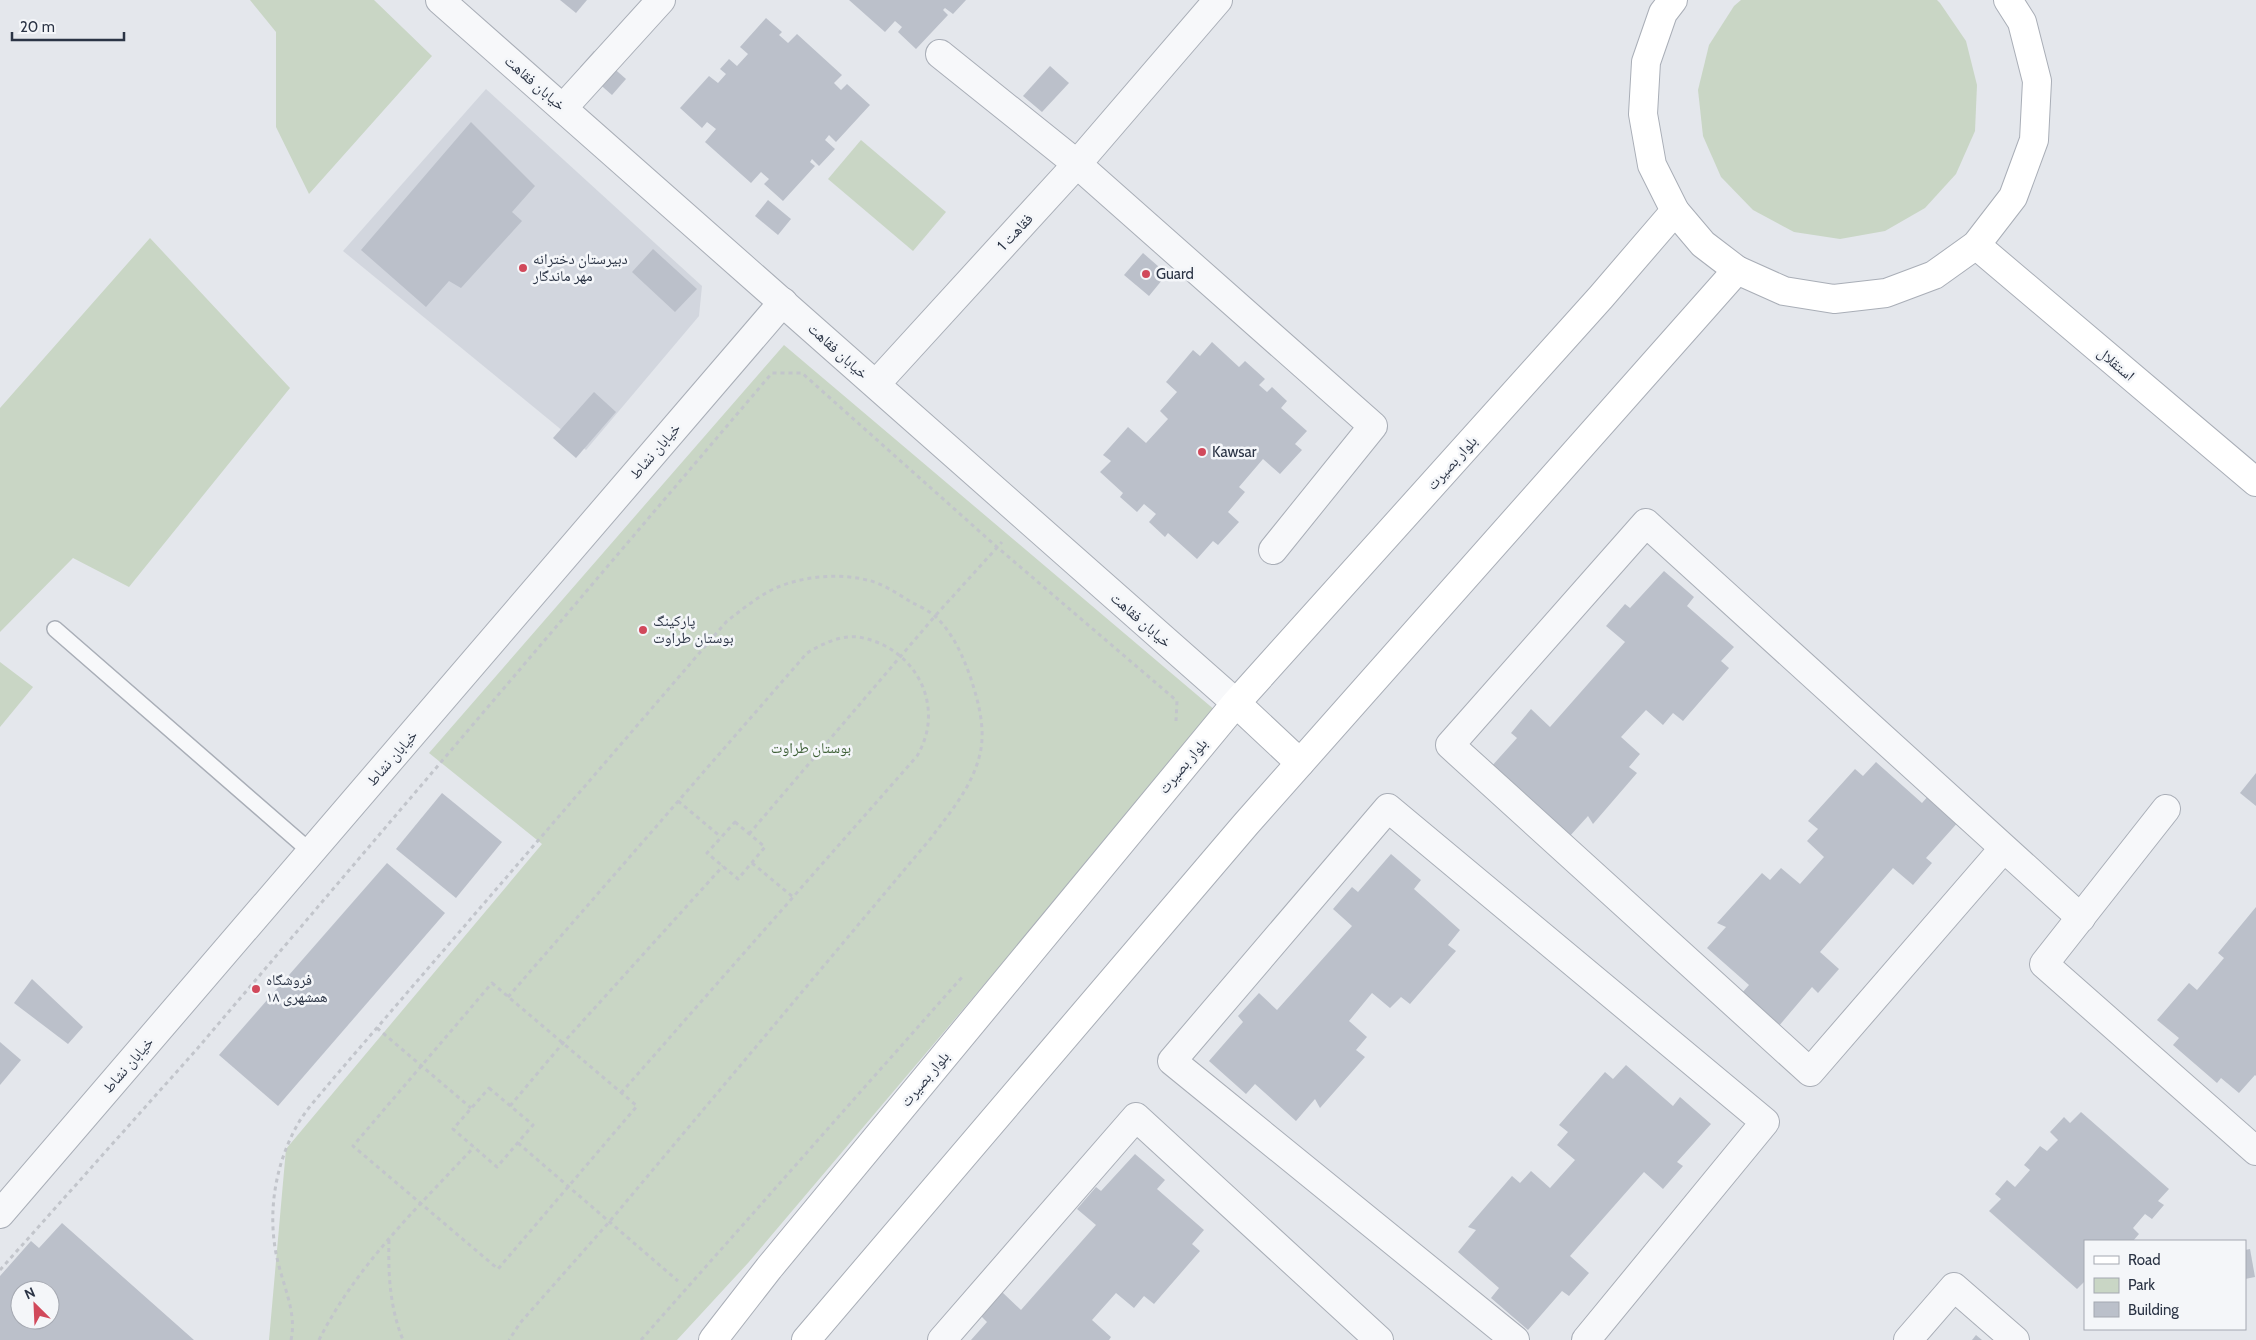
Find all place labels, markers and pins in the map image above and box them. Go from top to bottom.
place label: دبیرستان دخترانه مهر ماندگار [532,250,628,285]
marker: دبیرستان دخترانه مهر ماندگار [517,262,529,274]
place label: Guard [1156,265,1194,283]
marker: Guard [1140,268,1152,280]
place label: Kawsar [1212,443,1257,461]
marker: Kawsar [1196,446,1208,458]
place label: پارکینگ بوستان طراوت [653,612,734,648]
marker: پارکینگ بوستان طراوت [637,624,649,636]
place label: فروشگاه همشهری ۱۸ [266,971,328,1007]
marker: فروشگاه همشهری ۱۸ [250,983,262,995]

